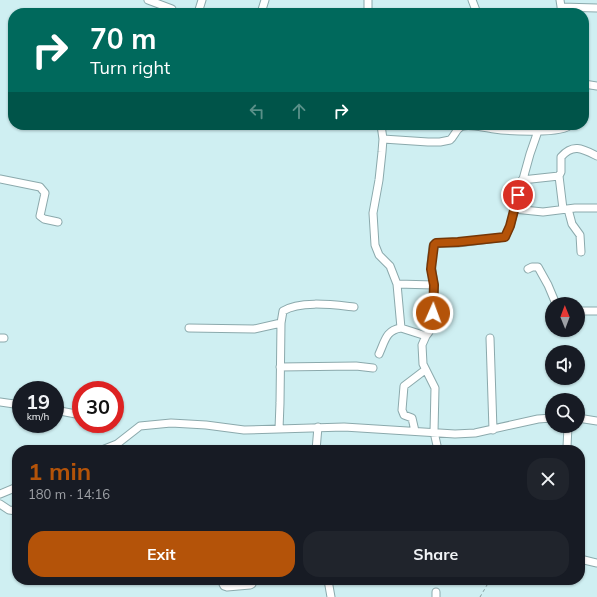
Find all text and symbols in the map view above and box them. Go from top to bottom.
text: 70 m [90,21,156,56]
icon: right [24,24,76,76]
text: Turn right [90,56,170,79]
icon: left [246,100,268,122]
icon: ahead [288,100,310,122]
icon: right [330,100,352,122]
pin [501,178,535,212]
icon: arrive [507,184,529,206]
position arrow [412,292,454,334]
north arrow [545,297,585,337]
map controls [545,297,585,433]
button: sound [545,345,585,385]
speed limit sign: 30 [72,381,124,433]
text: 19 [26,389,50,414]
button: search [545,393,585,433]
text: km/h [27,410,49,423]
text: 1 min [28,456,91,486]
button: close [527,458,569,500]
text: 180 m · 14:16 [28,486,110,502]
button: Exit [28,531,295,577]
button: Share [303,531,569,577]

